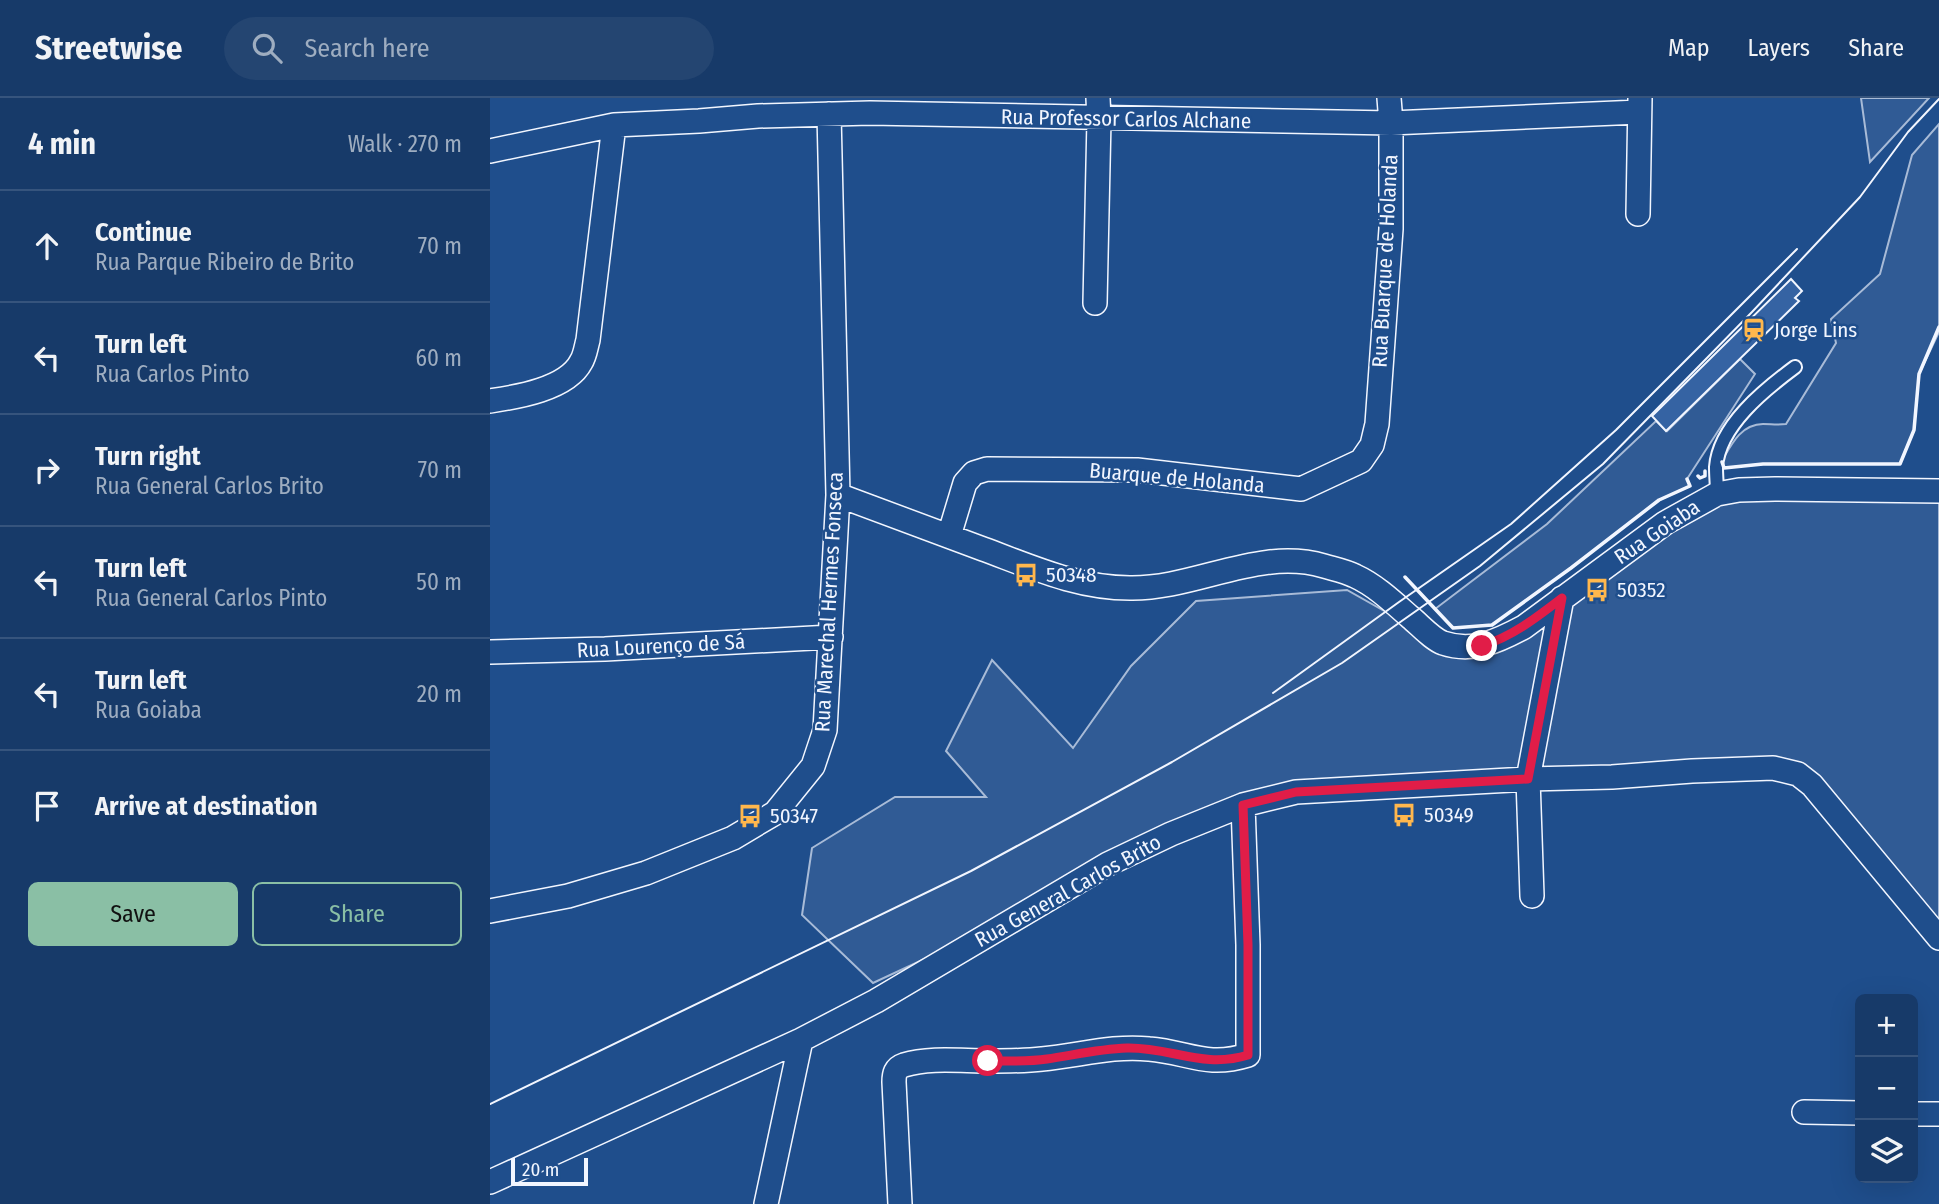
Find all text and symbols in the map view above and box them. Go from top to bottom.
search box [224,17,714,80]
text: Streetwise [35,28,182,68]
icon: search [248,29,286,67]
text: Search here [304,33,430,64]
text: Map [1668,34,1710,62]
text: Layers [1748,34,1810,62]
text: Share [1848,34,1904,62]
street label: Rua Professor Carlos Alchane [1001,104,1251,134]
text: 4 min [28,126,96,162]
text: Walk · 270 m [348,130,462,158]
street label: Rua Buarque de Holanda [1366,154,1404,368]
text: Continue [95,217,192,248]
icon: ahead [28,227,66,265]
text: 70 m [418,232,462,260]
text: Rua Parque Ribeiro de Brito [95,248,354,276]
station icon: Jorge Lins [1740,316,1768,344]
place label: Jorge Lins [1774,317,1857,343]
text: Turn left [95,329,187,360]
icon: left [28,339,66,377]
text: 60 m [416,344,462,372]
text: Rua Carlos Pinto [95,360,250,388]
text: Turn right [95,441,201,472]
icon: right [28,451,66,489]
text: 70 m [418,456,462,484]
street label: Buarque de Holanda [1088,457,1266,499]
street label: Rua Marechal Hermes Fonseca [809,471,849,733]
text: Rua General Carlos Brito [95,472,324,500]
street label: Rua Goiaba [1609,494,1705,570]
text: Turn left [95,553,187,584]
bus stop icon: 50348 [1012,561,1040,589]
place label: 50348 [1046,562,1096,588]
icon: left [28,563,66,601]
text: 50 m [416,568,462,596]
bus stop icon: 50352 [1583,576,1611,604]
place label: 50352 [1617,577,1666,603]
text: Rua General Carlos Pinto [95,584,327,612]
street label: Rua Lourenço de Sá [576,629,746,663]
route end [1466,630,1497,661]
text: Turn left [95,665,187,696]
icon: left [28,675,66,713]
text: 20 m [417,680,462,708]
text: Rua Goiaba [95,696,202,724]
icon: arrive [28,787,66,825]
text: Arrive at destination [95,791,318,822]
bus stop icon: 50349 [1390,801,1418,829]
bus stop icon: 50347 [736,802,764,830]
place label: 50349 [1424,802,1474,828]
place label: 50347 [770,803,818,829]
street label: Rua General Carlos Brito [970,829,1166,953]
button: Save [28,882,238,946]
button: Share [252,882,462,946]
map controls [1855,994,1918,1183]
button: + [1855,994,1918,1057]
route start [972,1045,1003,1076]
button: − [1855,1057,1918,1120]
button: layers [1855,1120,1918,1183]
scale bar [511,1155,588,1187]
text: 20 m [522,1158,559,1181]

